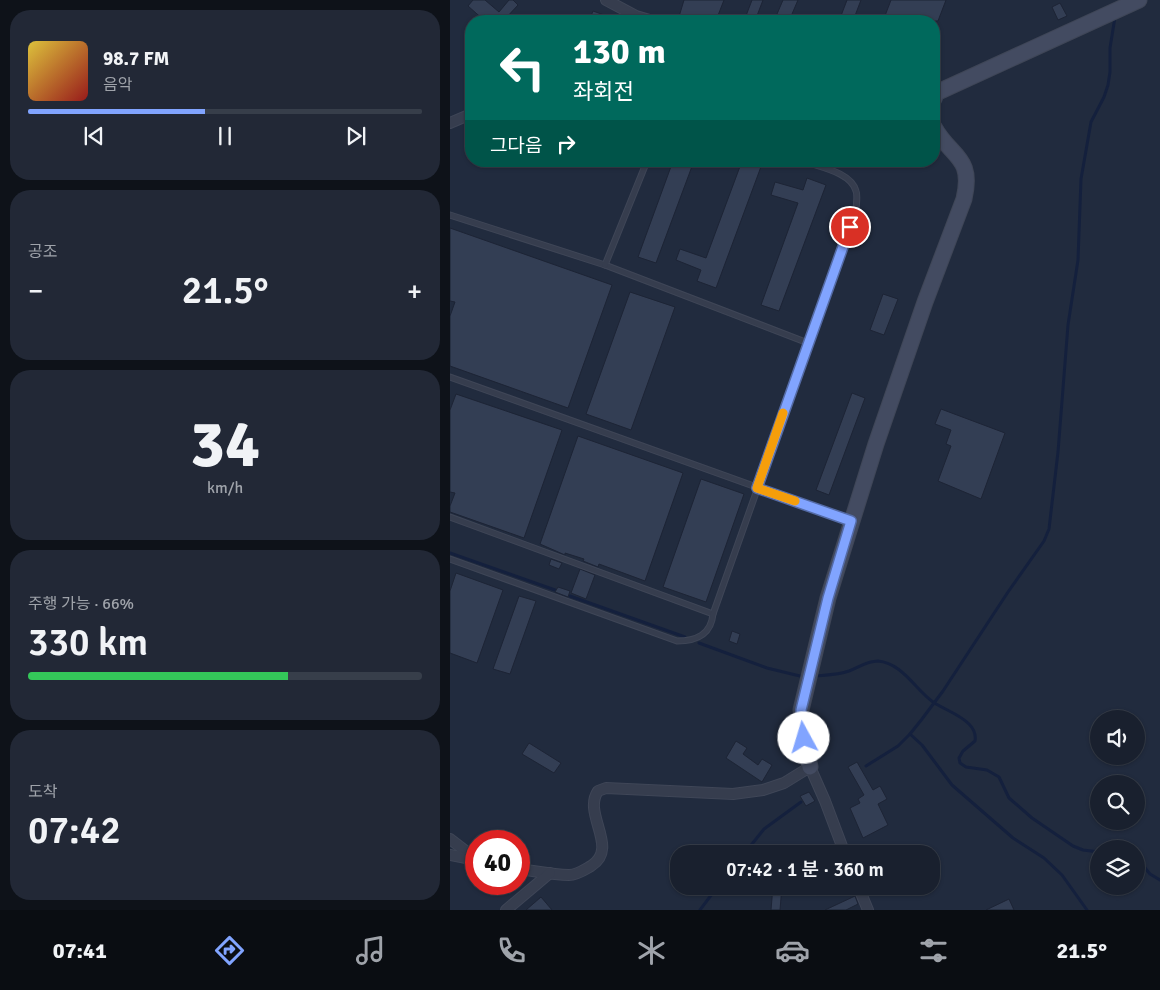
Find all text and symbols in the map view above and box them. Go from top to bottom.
text: 130 m [573,30,666,73]
icon: left [490,35,555,100]
text: 98.7 FM [103,47,169,71]
text: 음악 [103,75,132,95]
text: 좌회전 [573,78,634,105]
icon: previous [80,122,108,150]
icon: pause [211,122,239,150]
icon: next [342,122,370,150]
icon: right [552,130,580,158]
text: 그다음 [490,134,542,158]
pin [829,206,871,248]
icon: arrive [836,213,864,241]
text: 공조 [28,242,57,262]
text: 21.5° [182,267,268,314]
text: − [28,274,43,308]
text: + [407,274,422,308]
text: 34 [190,405,260,485]
text: km/h [207,478,243,498]
text: 주행 가능 · 66% [28,594,134,614]
text: 330 km [28,619,148,666]
map controls [1090,710,1145,895]
button: sound [1090,710,1145,765]
position arrow [777,711,829,763]
button: search [1090,775,1145,830]
text: 도착 [28,782,57,802]
text: 07:42 [28,807,121,854]
speed limit sign: 40 [465,830,530,895]
button: layers [1090,840,1145,895]
text: 07:42 · 1 분 · 360 m [726,858,884,882]
icon: directions [212,933,247,968]
icon: music [353,933,388,968]
icon: phone [494,933,529,968]
icon: climate [634,933,669,968]
icon: car [775,933,810,968]
icon: filters [916,933,951,968]
text: 07:41 [53,937,107,964]
text: 21.5° [1056,937,1107,964]

